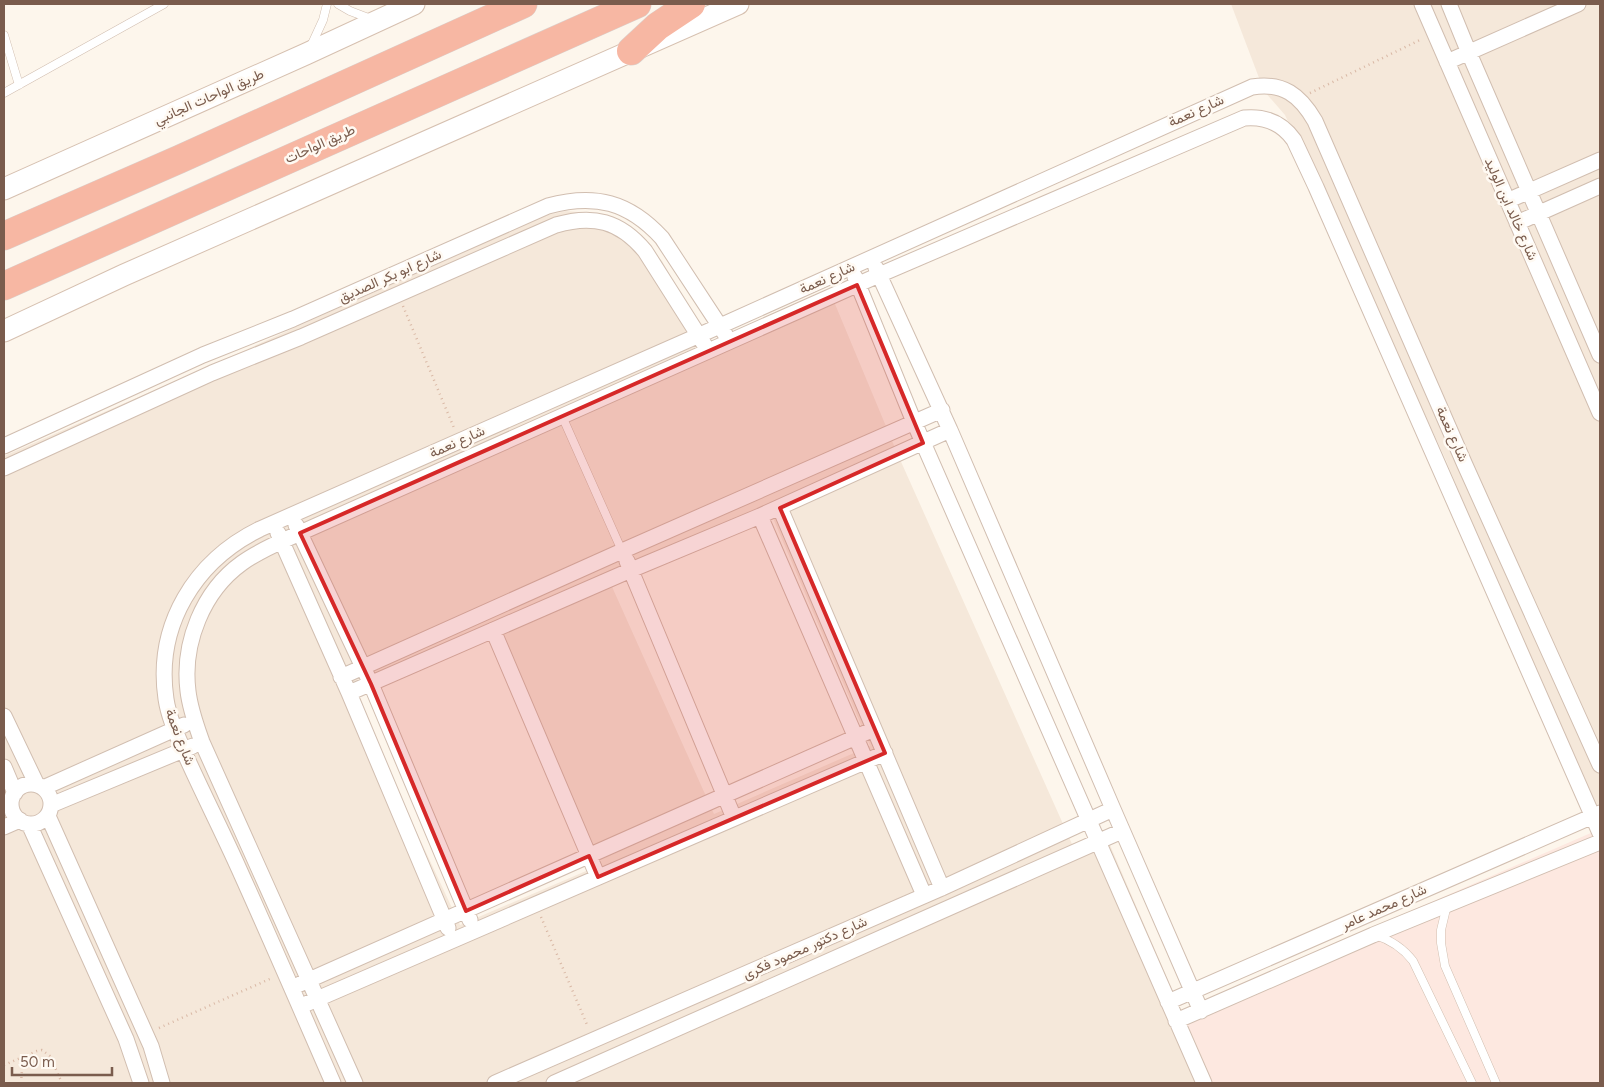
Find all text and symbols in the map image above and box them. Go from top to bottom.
street label: طريق الواحات الجانبي [151,65,268,132]
street label: شارع نعمة [1166,91,1227,133]
street label: طريق الواحات [282,121,358,167]
street label: شارع خالد ابن الوليد [1479,155,1541,264]
street label: شارع ابو بكر الصديق [336,246,445,308]
street label: شارع نعمة [797,258,858,300]
street label: شارع نعمة [1430,404,1472,465]
street label: شارع نعمة [427,422,488,464]
street label: شارع نعمة [160,706,198,768]
street label: شارع محمد عامر [1338,881,1430,936]
street label: شارع دكتور محمود فكرى [740,913,871,985]
scale bar [12,1044,112,1076]
text: 50 m [20,1053,55,1071]

